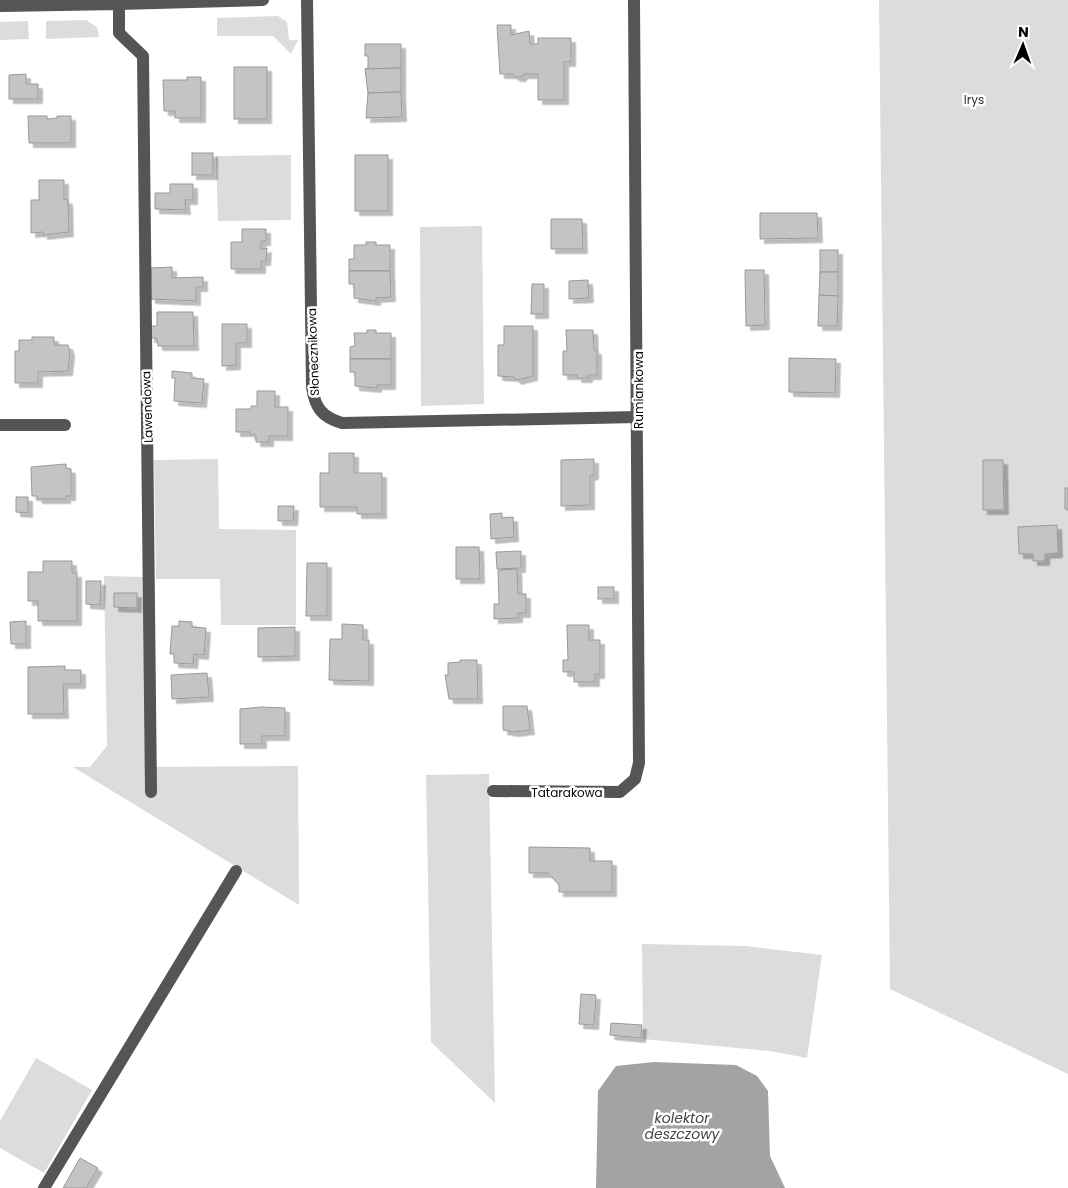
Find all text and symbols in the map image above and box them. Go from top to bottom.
north arrow [998,20,1048,70]
text: N [1018,22,1029,42]
park label: Irys [964,91,984,108]
street label: Słonecznikowa [303,308,323,396]
street label: Rumiankowa [630,351,647,429]
street label: Lawendowa [137,371,157,443]
street label: Tatarakowa [531,784,603,801]
water label: kolektor deszczowy [644,1108,721,1144]

